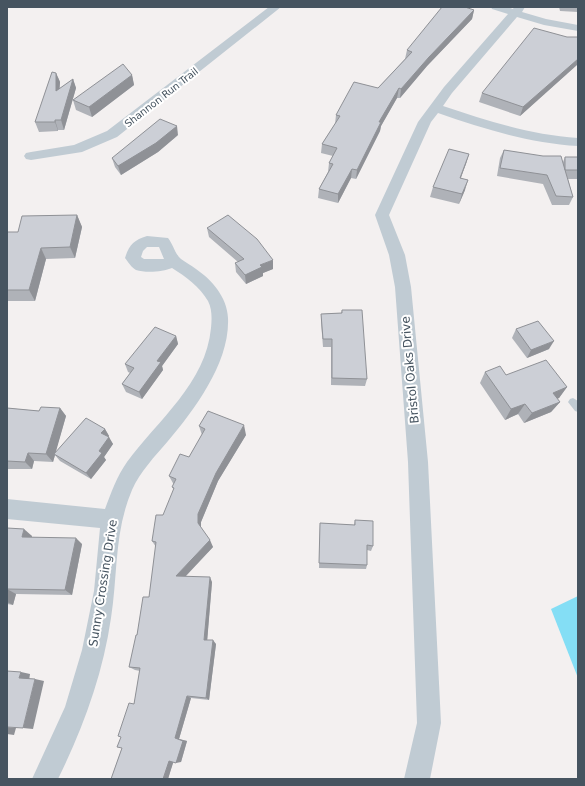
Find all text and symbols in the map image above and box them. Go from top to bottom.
street label: Shannon Run Trail [122,65,200,129]
street label: Bristol Oaks Drive [398,316,422,424]
street label: Sunny Crossing Drive [86,518,120,648]

